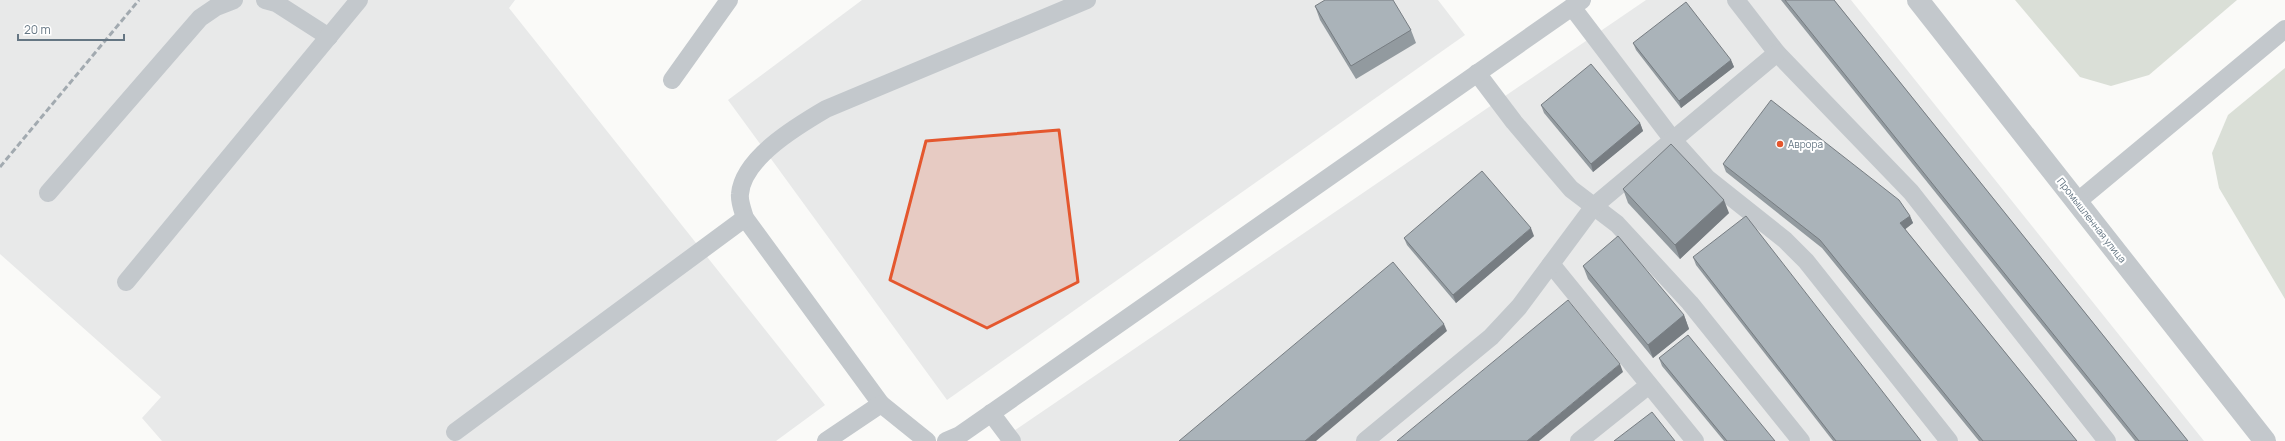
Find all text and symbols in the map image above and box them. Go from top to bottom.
scale bar [18,16,124,42]
text: 20 m [24,21,51,38]
place label: Аврора [1788,137,1823,151]
marker: Аврора [1775,139,1785,149]
street label: Промышленная улица [2054,174,2130,266]

